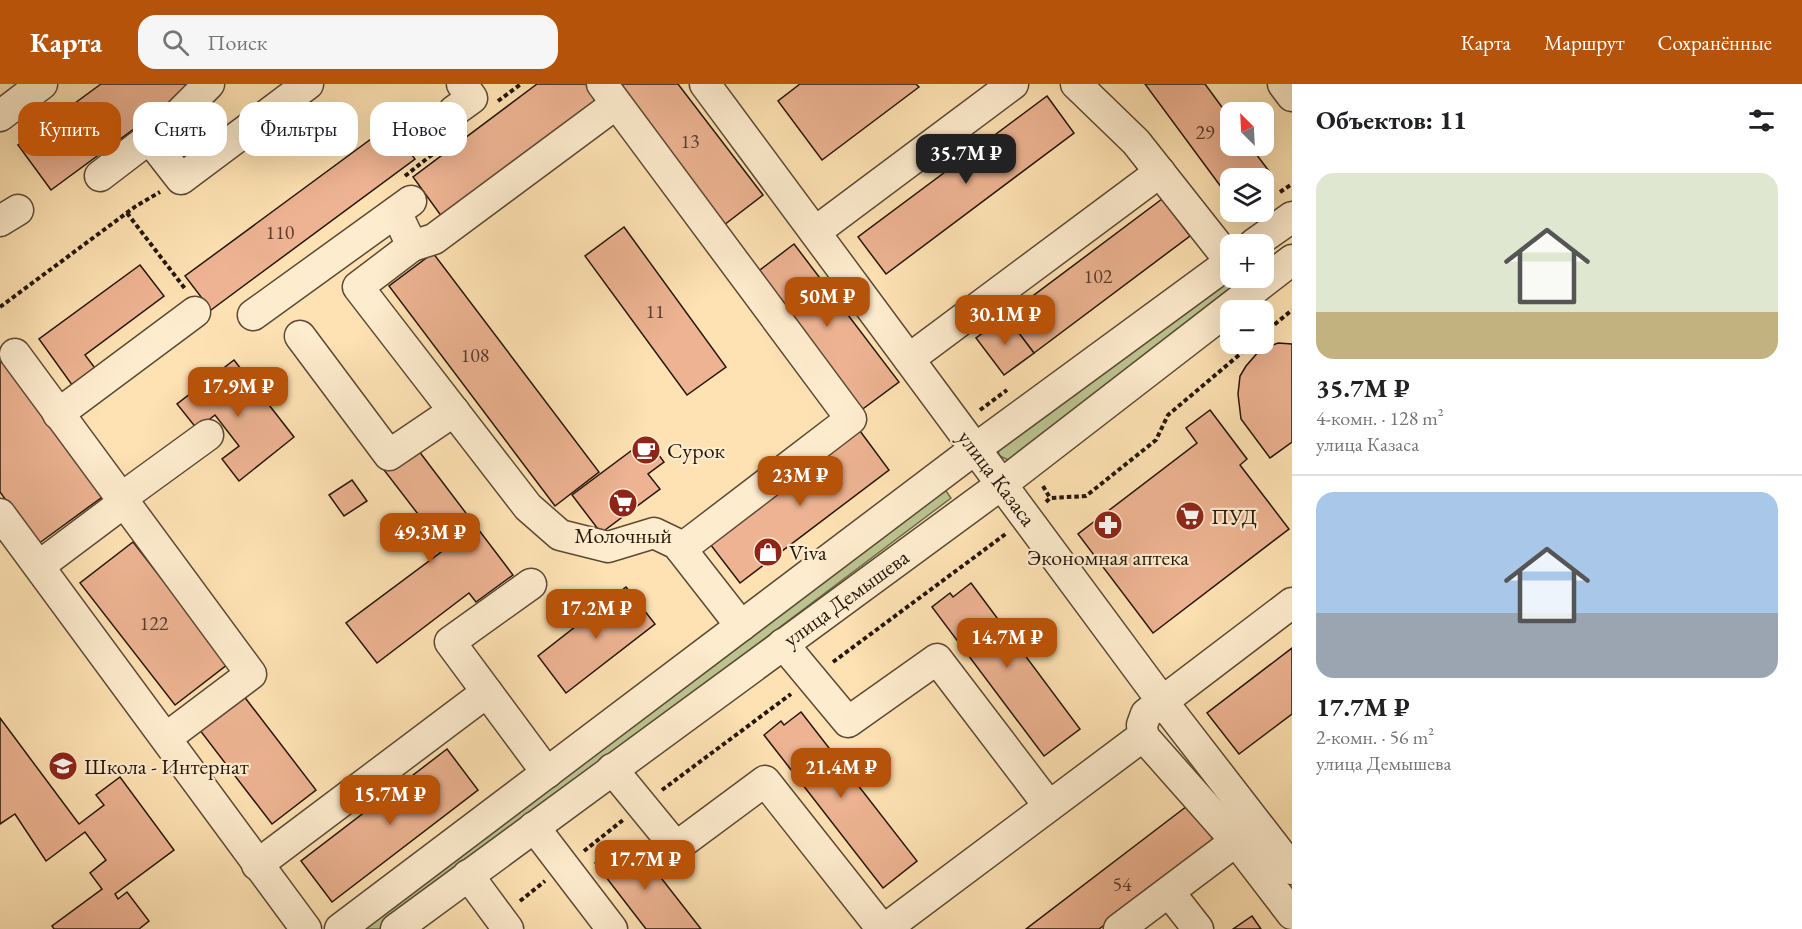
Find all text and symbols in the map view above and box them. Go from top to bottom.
search box [138,15,558,69]
text: Карта [30,24,102,60]
icon: search [159,26,192,59]
text: Поиск [207,28,267,57]
text: Карта [1461,29,1511,56]
text: Маршрут [1544,29,1625,56]
text: Сохранённые [1658,29,1772,56]
chip: Купить [18,102,121,156]
chip: Снять [133,102,227,156]
chip: Фильтры [239,102,358,156]
chip: Новое [370,102,467,156]
north arrow [1220,102,1274,156]
map controls [1220,102,1274,354]
text: Объектов: 11 [1316,103,1467,137]
icon: filters [1745,104,1778,137]
house number: 29 [1195,119,1215,145]
house number: 13 [680,128,700,154]
pin: 35.7M ₽ [911,134,1021,185]
text: 35.7M ₽ [930,140,1002,166]
button: layers [1220,168,1274,222]
icon: home [1493,212,1601,320]
house number: 110 [266,219,295,245]
button: + [1220,234,1274,288]
house number: 102 [1084,263,1113,289]
pin: 50M ₽ [785,277,869,328]
text: 50M ₽ [799,283,855,309]
pin: 30.1M ₽ [950,295,1060,346]
house number: 11 [645,298,665,324]
button: − [1220,300,1274,354]
text: 30.1M ₽ [969,301,1041,327]
house number: 108 [461,342,489,368]
pin: 17.9M ₽ [183,367,293,418]
text: 35.7M ₽ [1316,371,1410,405]
text: 17.9M ₽ [202,373,274,399]
text: 4-комн. · 128 m² [1316,405,1444,431]
street label: улица Казаса [951,424,1043,532]
text: улица Казаса [1316,431,1419,457]
cafe icon: Сурок [630,434,662,466]
place label: Сурок [667,436,726,465]
pin: 23M ₽ [758,456,842,507]
text: 23M ₽ [772,462,828,488]
supermarket icon: Молочный [607,487,639,519]
supermarket icon: ПУД [1174,500,1206,532]
place label: ПУД [1211,502,1257,531]
pharmacy icon: Экономная аптека [1092,509,1124,541]
pin: 49.3M ₽ [375,513,485,564]
text: 49.3M ₽ [394,519,466,545]
place label: Молочный [574,521,672,550]
icon: home [1493,531,1601,639]
shop icon: Viva [752,536,784,568]
place label: Viva [789,538,827,567]
street label: улица Демышева [777,542,915,654]
place label: Экономная аптека [1027,543,1189,572]
pin: 17.2M ₽ [541,589,651,640]
text: 17.2M ₽ [560,595,632,621]
house number: 122 [140,610,169,636]
pin: 14.7M ₽ [952,618,1062,669]
text: 14.7M ₽ [971,624,1043,650]
text: 17.7M ₽ [1316,690,1410,724]
text: 2-комн. · 56 m² [1316,724,1434,750]
pin: 21.4M ₽ [786,748,896,799]
school or university icon: Школа - Интернат [47,750,79,782]
text: улица Демышева [1316,750,1451,776]
place label: Школа - Интернат [84,752,249,781]
text: 21.4M ₽ [805,754,877,780]
pin: 15.7M ₽ [335,775,445,826]
text: 15.7M ₽ [354,781,426,807]
pin: 17.7M ₽ [590,840,700,891]
text: 17.7M ₽ [609,846,681,872]
house number: 54 [1112,871,1132,897]

